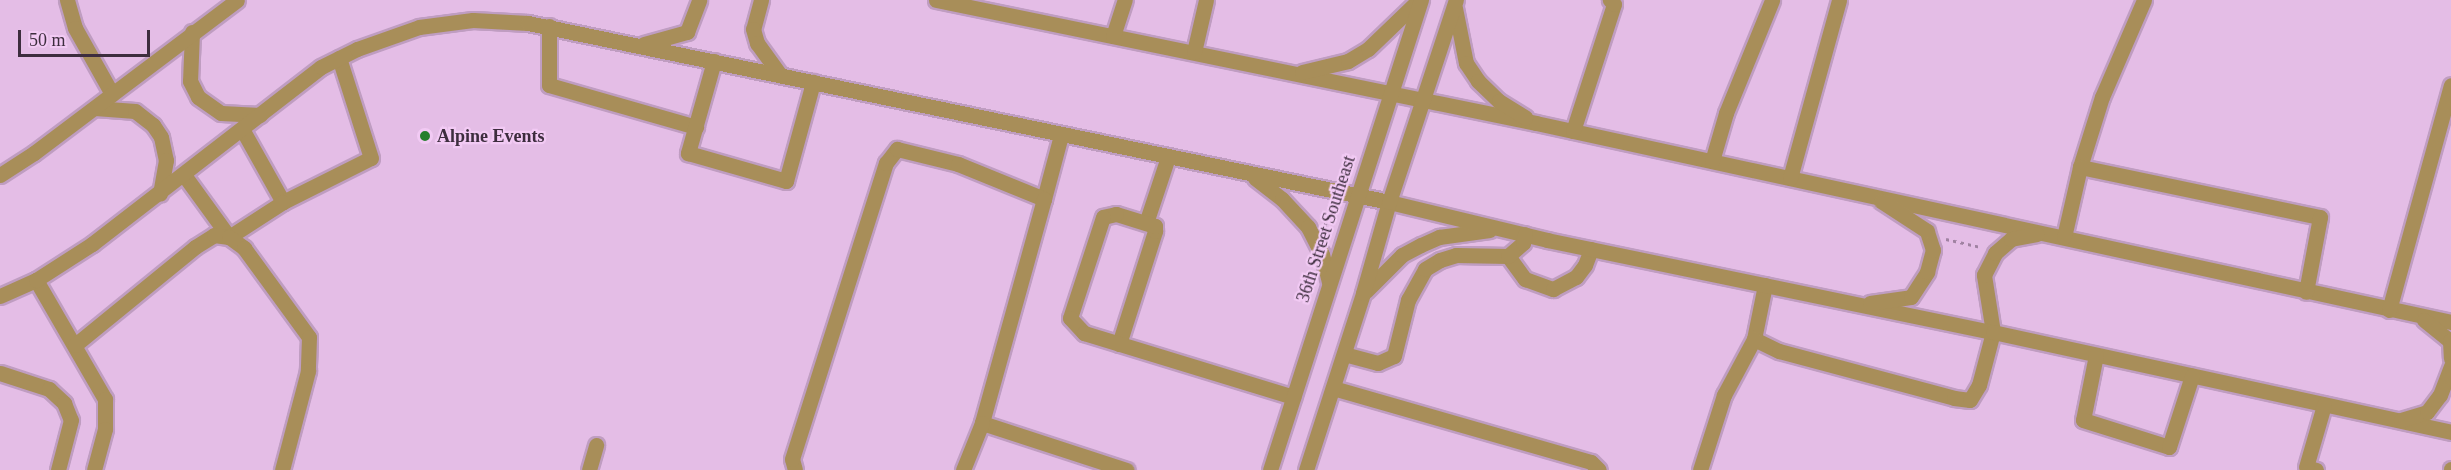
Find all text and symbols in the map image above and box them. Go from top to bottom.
scale bar [21,18,153,56]
text: 50 m [29,30,66,50]
place label: Alpine Events [437,125,545,147]
marker: Alpine Events [418,129,432,143]
street label: 36th Street Southeast [1292,153,1360,305]

